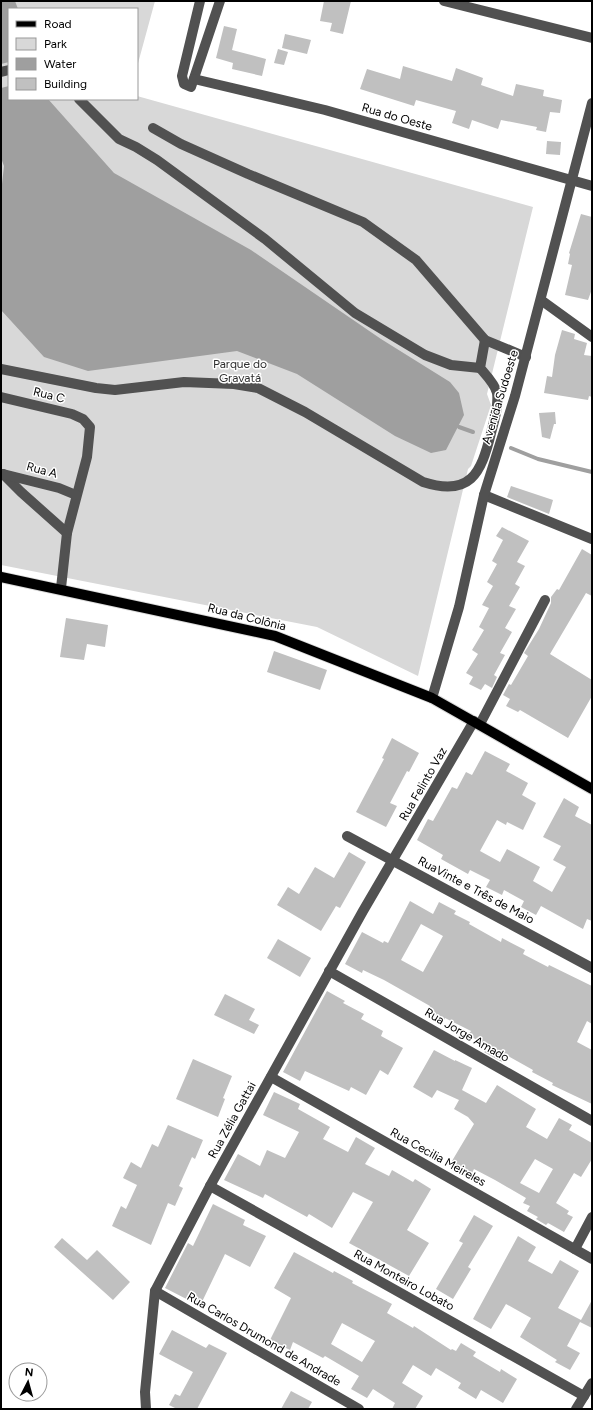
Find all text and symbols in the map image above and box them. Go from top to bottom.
legend [8,8,138,100]
text: Road [44,17,72,31]
text: Park [44,37,67,51]
text: Water [44,57,76,71]
text: Building [44,77,87,91]
street label: Rua do Oeste [360,100,434,134]
street label: Avenida Sudoeste [479,348,521,446]
park label: Parque do Gravatá [213,357,267,385]
street label: Rua C [32,384,67,406]
street label: Rua A [25,459,59,481]
street label: Rua da Colônia [206,601,288,633]
street label: Rua Felinto Vaz [396,745,450,823]
street label: RuaVinte e Três de Maio [416,853,536,927]
street label: Rua Jorge Amado [422,1005,512,1065]
street label: Rua Zélia Gattai [205,1079,259,1161]
street label: Rua Cecilia Meireles [388,1125,489,1189]
street label: Rua Monteiro Lobato [351,1247,457,1313]
street label: Rua Carlos Drumond de Andrade [185,1289,344,1389]
north arrow [8,1362,48,1402]
text: N [24,1366,34,1379]

